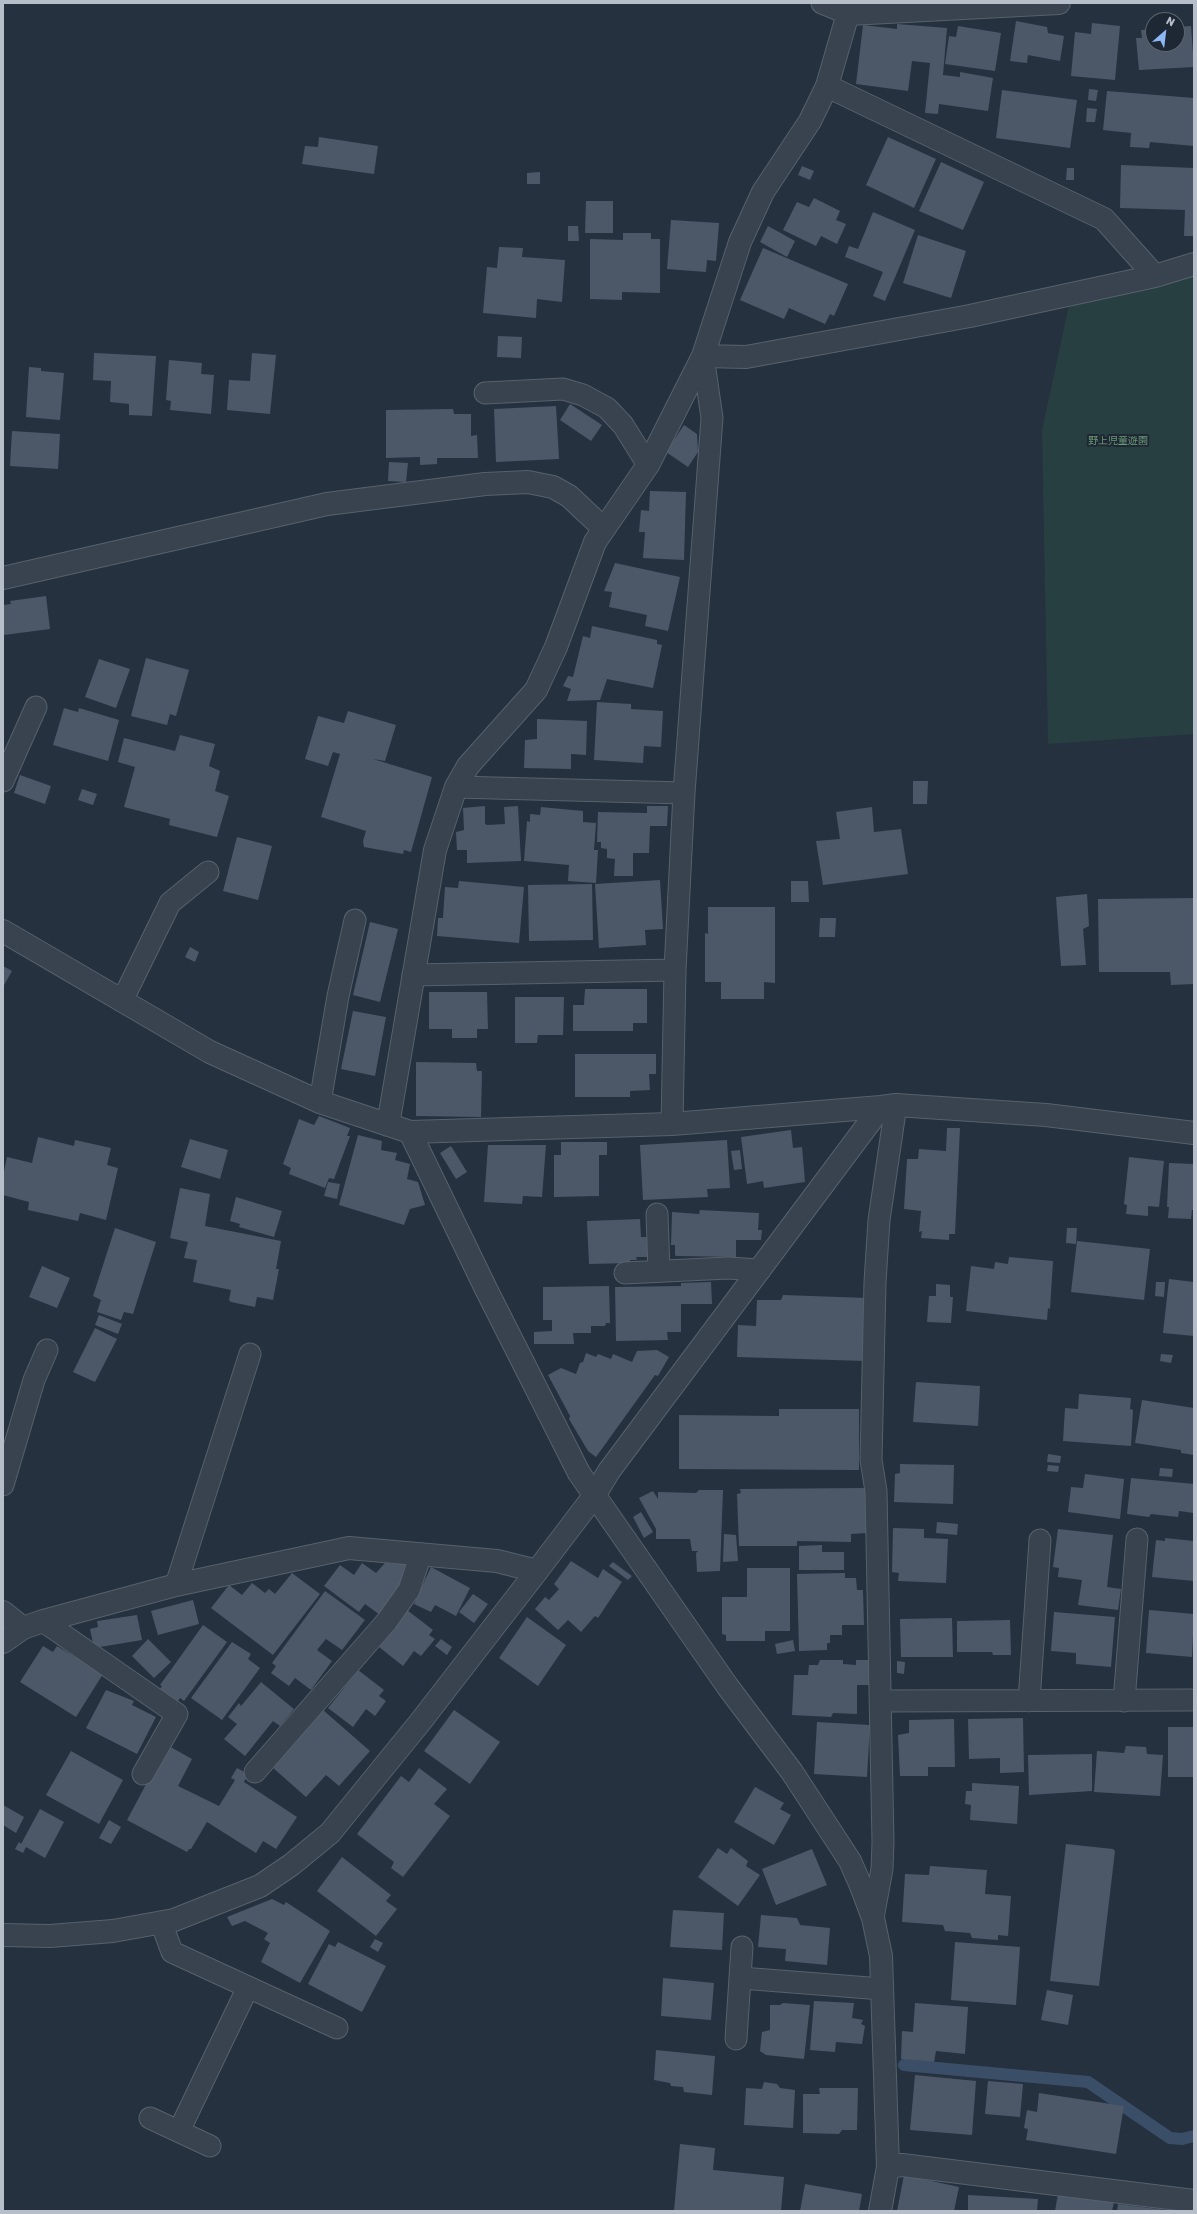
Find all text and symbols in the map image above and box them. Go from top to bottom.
north arrow [1145,12,1185,52]
text: N [1164,14,1177,29]
park label: 野上児童遊園 [1088,435,1148,447]

